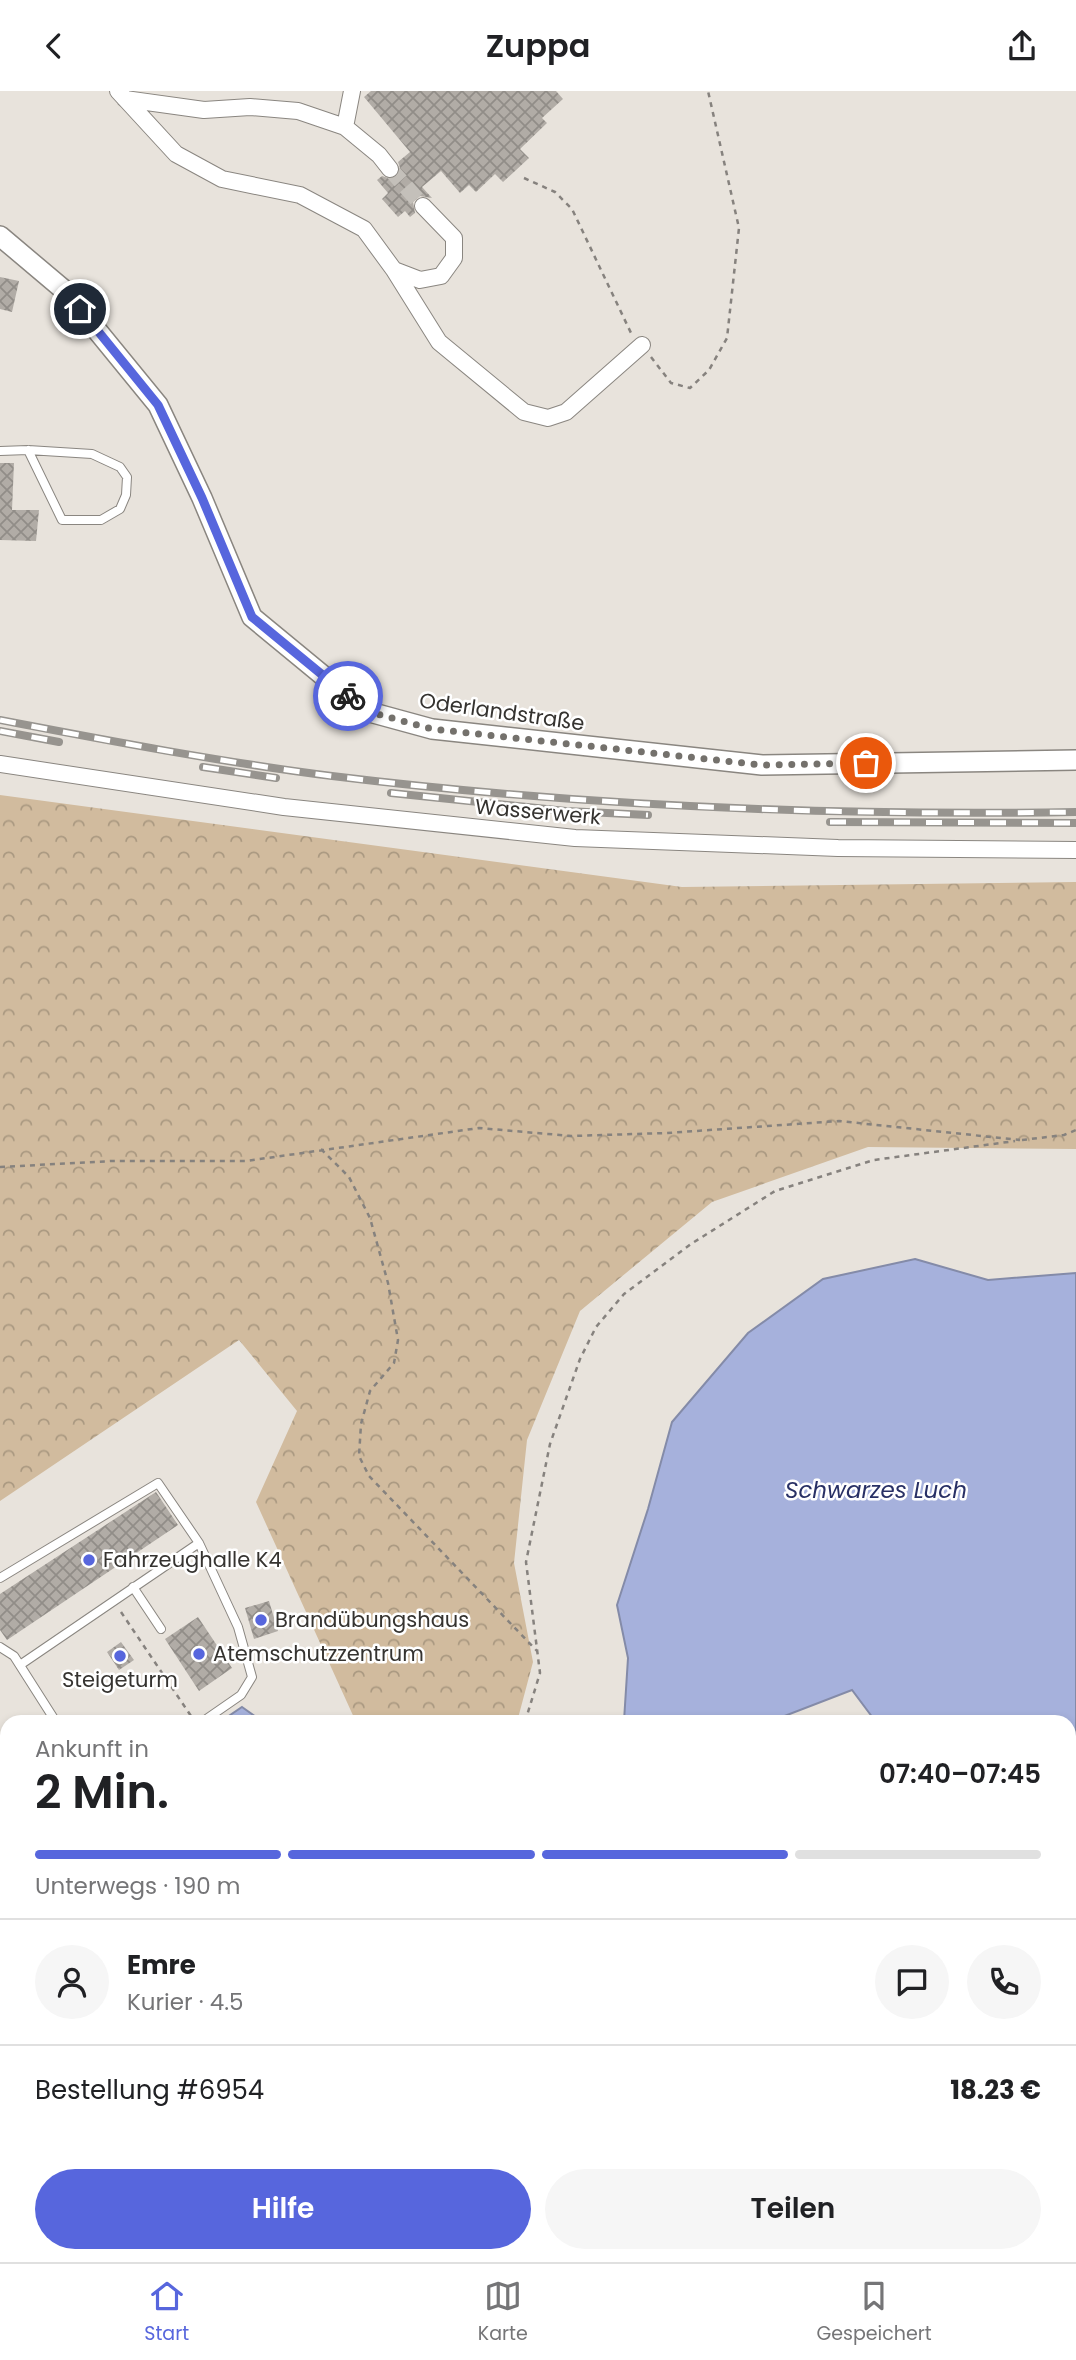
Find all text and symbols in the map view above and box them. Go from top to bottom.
text: Zuppa [486,23,590,68]
icon: back [35,27,73,65]
icon: share [1003,27,1041,65]
pin [50,279,110,339]
icon: home [61,290,99,328]
courier [313,661,383,731]
icon: bike [329,677,367,715]
street label: Oderlandstraße [418,686,587,737]
pin [836,733,896,793]
icon: bag [847,744,885,782]
street label: Wasserwerk [474,792,602,831]
water label: Schwarzes Luch [785,1474,967,1506]
place label: Fahrzeughalle K4 [103,1545,282,1574]
marker: Fahrzeughalle K4 [81,1552,97,1568]
place label: Brandübungshaus [275,1605,469,1634]
marker: Brandübungshaus [253,1612,269,1628]
place label: Atemschutzzentrum [213,1639,424,1668]
marker: Atemschutzzentrum [191,1646,207,1662]
marker: Steigeturm [112,1648,128,1664]
place label: Steigeturm [62,1665,178,1694]
text: Ankunft in [35,1733,149,1765]
text: 07:40–07:45 [879,1756,1041,1792]
text: 2 Min. [35,1760,169,1824]
text: Unterwegs · 190 m [35,1870,240,1902]
button: person [35,1945,109,2019]
button: chat [875,1945,949,2019]
button: phone [967,1945,1041,2019]
text: Emre [127,1947,196,1983]
text: Kurier · 4.5 [127,1986,243,2018]
text: Bestellung #6954 [35,2072,264,2108]
text: 18.23 € [950,2072,1041,2108]
button: Hilfe [35,2169,531,2249]
button: Teilen [545,2169,1041,2249]
tab: Start [144,2277,189,2348]
tab: Karte [478,2277,528,2348]
tab: Gespeichert [816,2277,932,2348]

